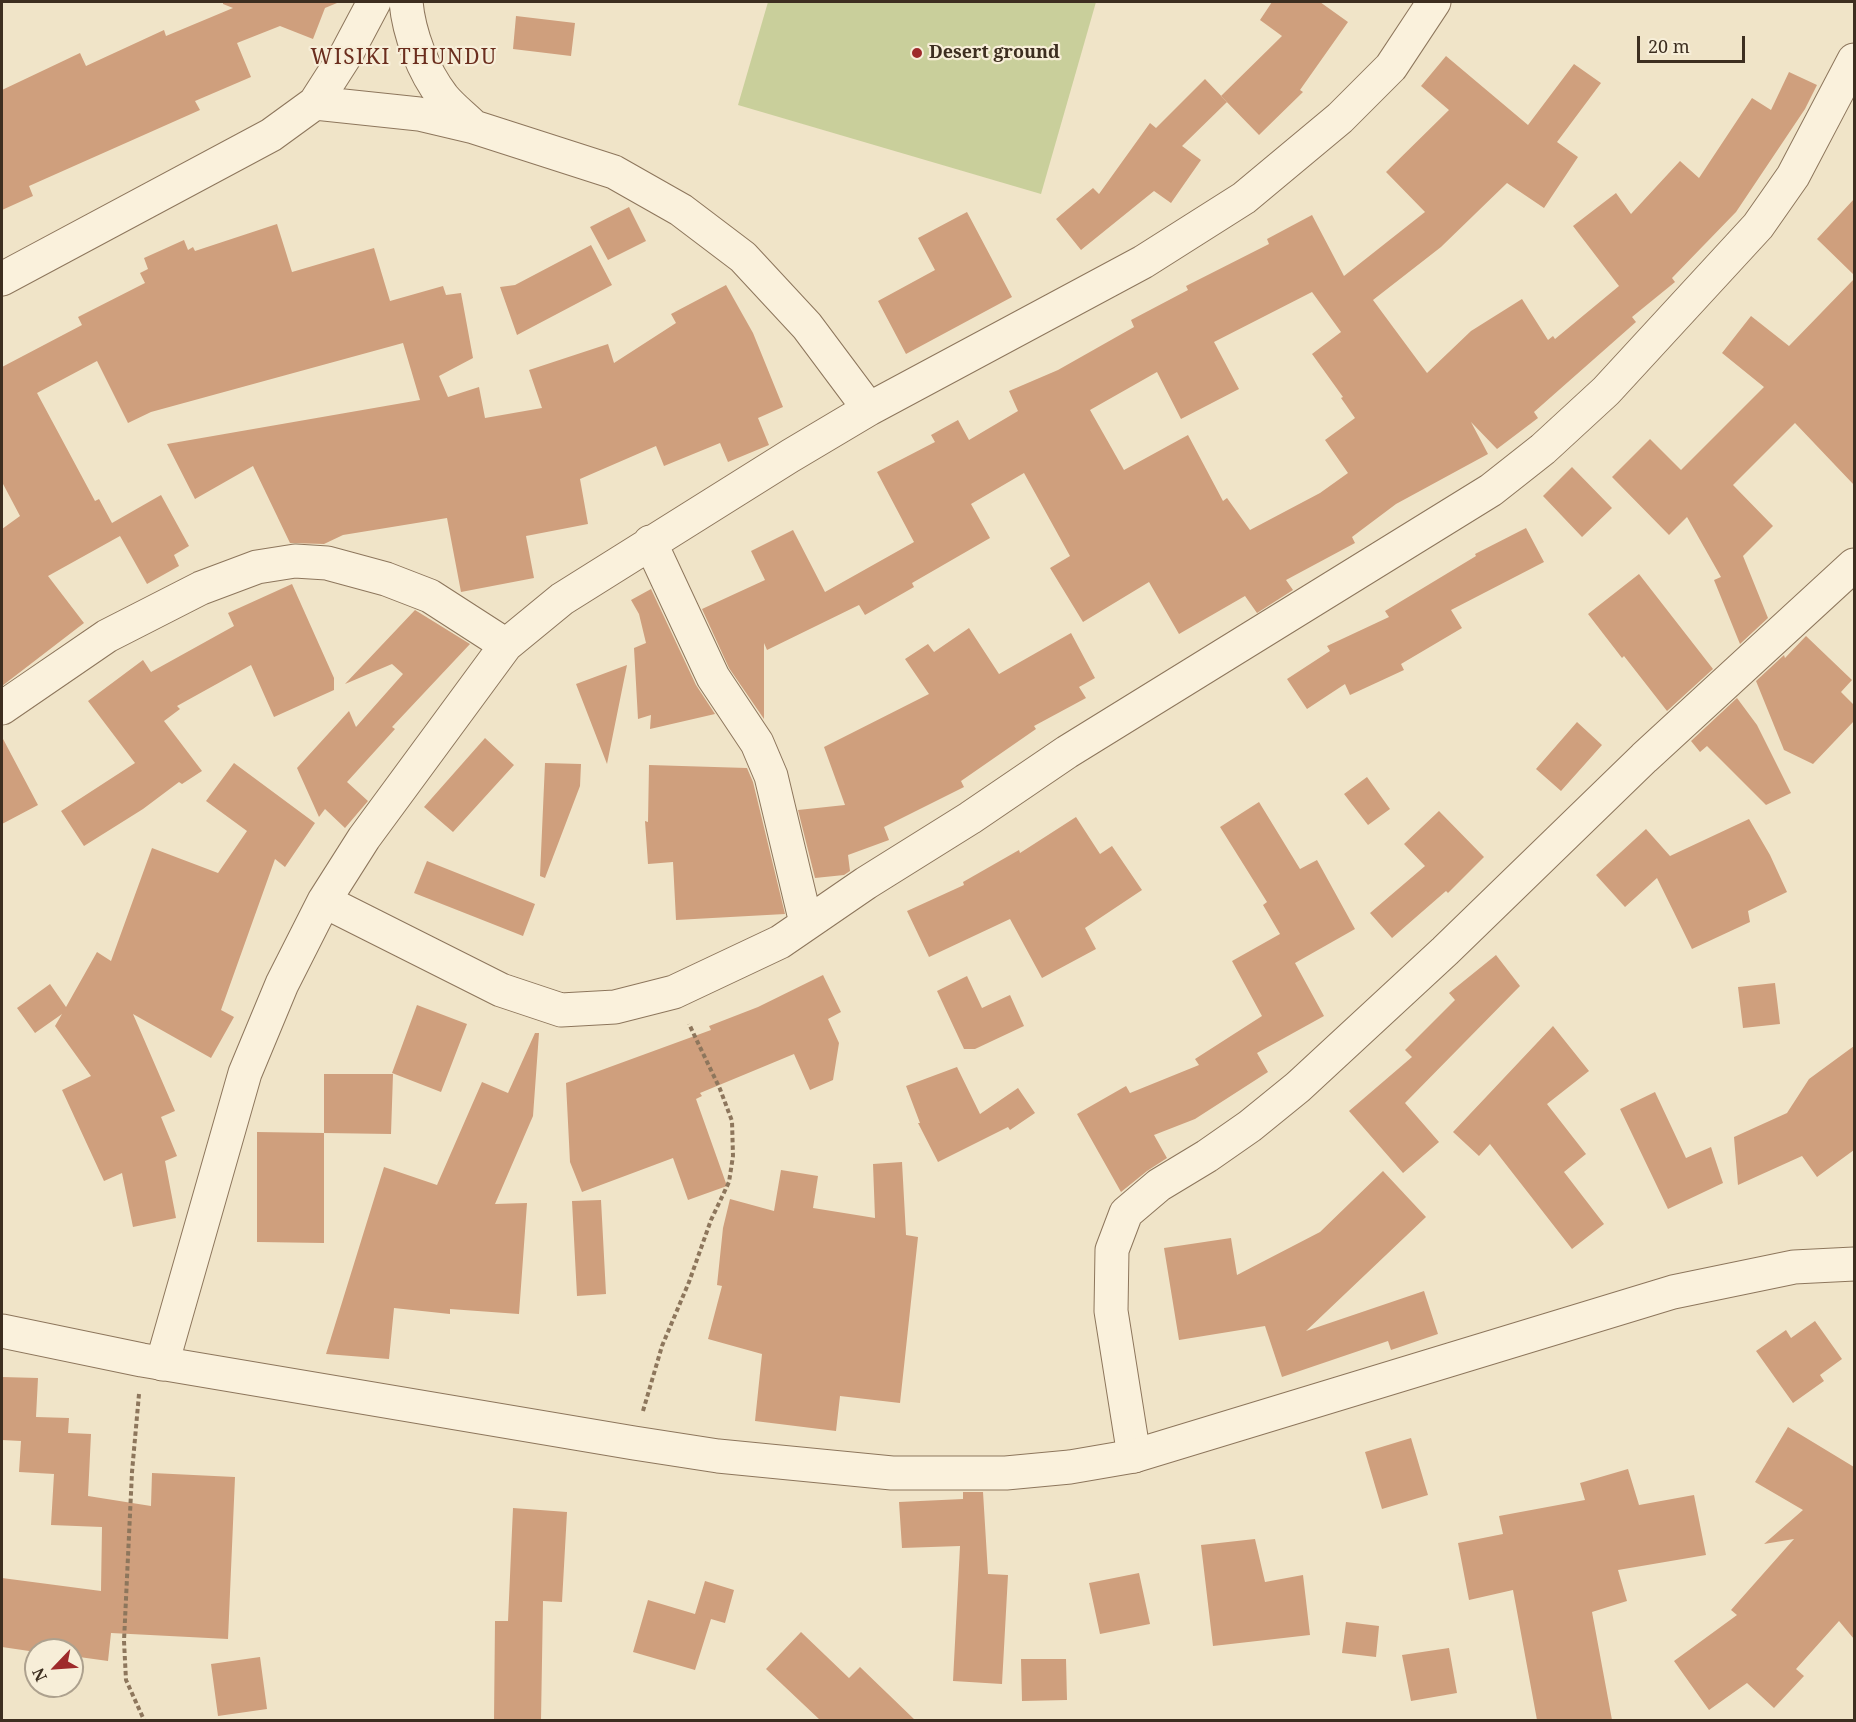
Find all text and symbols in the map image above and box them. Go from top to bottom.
scale bar [1640,24,1748,62]
text: 20 m [1648,34,1690,58]
place label: Desert ground [929,42,1060,64]
district label: WISIKI THUNDU [310,45,498,71]
marker: Desert ground [910,46,924,60]
north arrow [24,1638,84,1698]
text: N [27,1664,52,1685]

